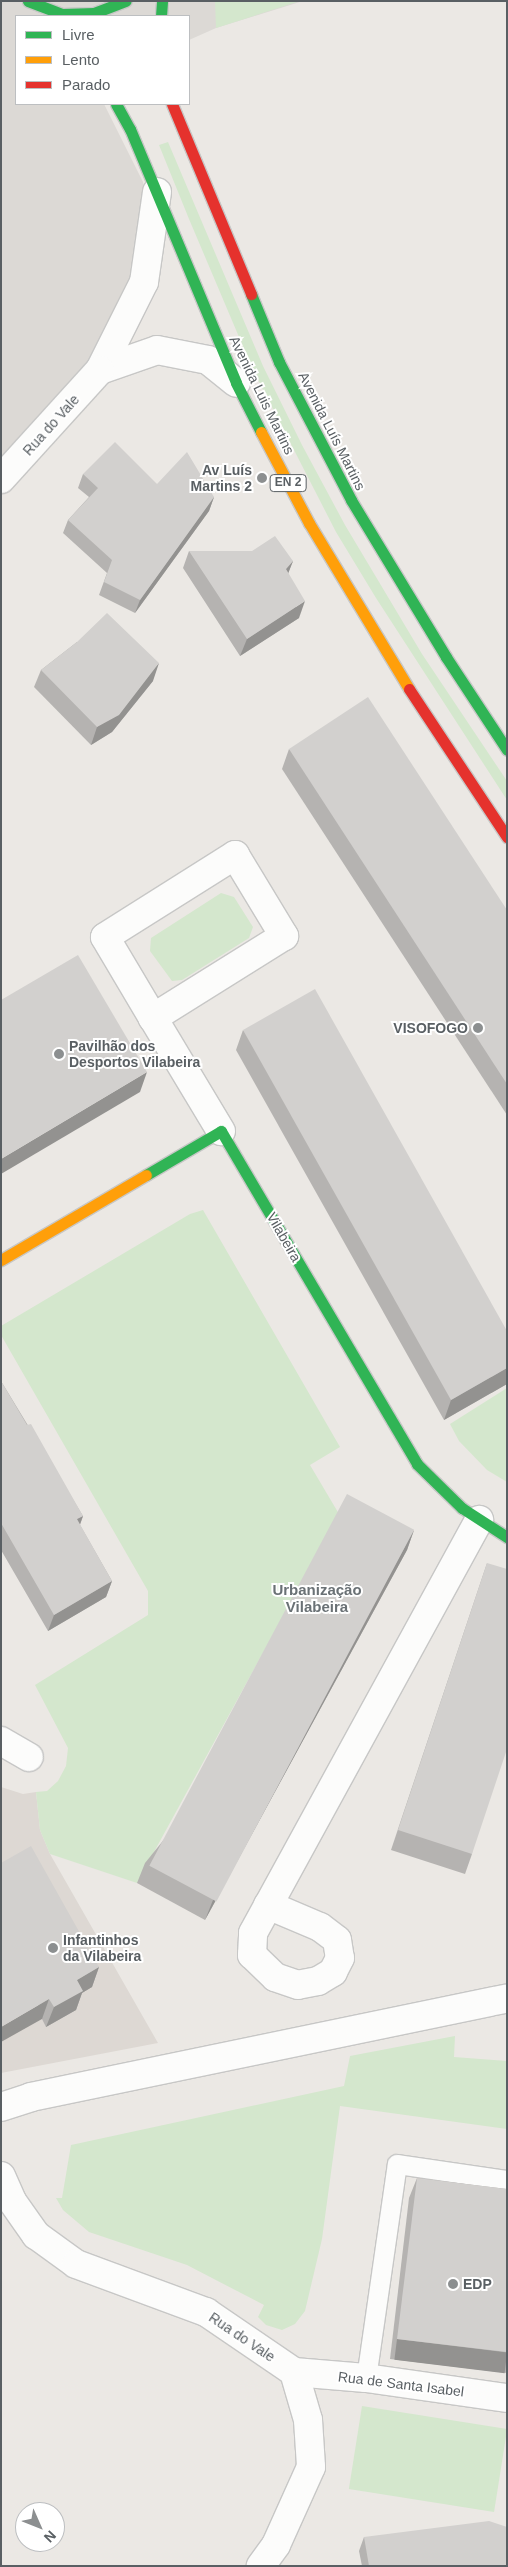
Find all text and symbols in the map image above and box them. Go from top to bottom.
legend [15,15,190,105]
text: Livre [62,26,95,43]
text: Lento [62,51,100,68]
text: Parado [62,76,110,93]
street label: Avenida Luis Martins [226,333,298,457]
street label: Avenida Luís Martins [295,369,369,493]
street label: Rua do Vale [19,391,83,459]
place label: Av Luís Martins 2 [191,462,252,494]
marker: Av Luís Martins 2 [256,472,268,484]
road number: EN 2 [269,473,307,492]
place label: VISOFOGO [393,1020,468,1036]
marker: VISOFOGO [472,1022,484,1034]
place label: Pavilhão dos Desportos Vilabeira [69,1038,200,1070]
marker: Pavilhão dos Desportos Vilabeira [53,1048,65,1060]
street label: Vilabeira [263,1209,305,1265]
district label: Urbanização Vilabeira [272,1580,362,1615]
place label: Infantinhos da Vilabeira [63,1932,141,1964]
marker: Infantinhos da Vilabeira [47,1942,59,1954]
place label: EDP [463,2276,492,2292]
marker: EDP [447,2278,459,2290]
street label: Rua do Vale [206,2309,278,2365]
street label: Rua de Santa Isabel [337,2368,465,2400]
north arrow [15,2502,65,2552]
text: N [41,2528,59,2546]

